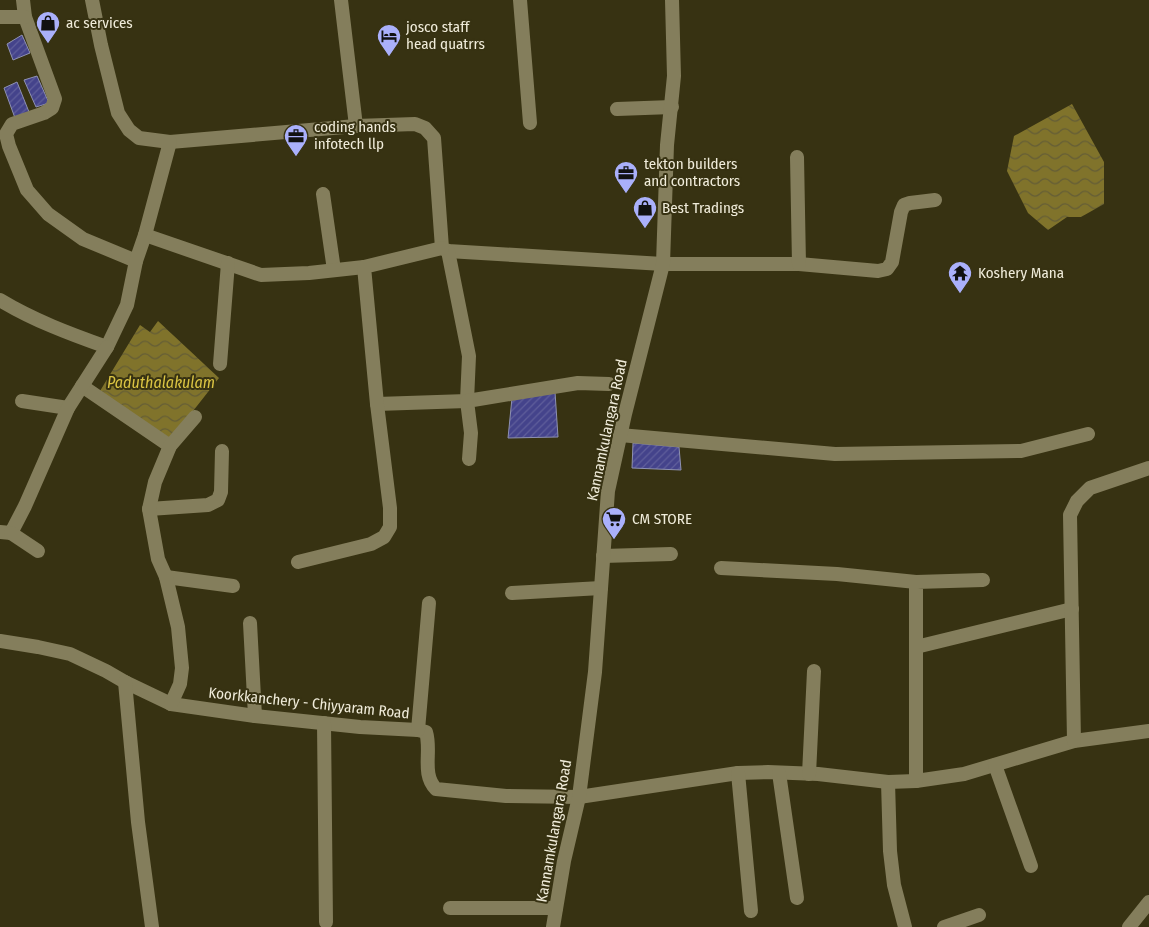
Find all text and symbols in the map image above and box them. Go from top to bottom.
shop icon: ac services [35,10,61,44]
place label: ac services [66,14,133,32]
place label: josco staff head quatrrs [405,18,485,53]
hotel icon: josco staff head quatrrs [376,23,402,57]
place label: coding hands infotech llp [314,118,396,153]
office icon: coding hands infotech llp [283,123,309,157]
place label: tekton builders and contractors [644,155,740,190]
office icon: tekton builders and contractors [613,160,639,194]
shop icon: Best Tradings [632,195,658,229]
place label: Best Tradings [662,199,744,217]
temple icon: Koshery Mana [947,260,973,294]
place label: Koshery Mana [978,264,1064,282]
street label: Kannamkulangara Road [583,357,631,503]
water label: Paduthalakulam [107,373,215,392]
supermarket icon: CM STORE [601,506,627,540]
place label: CM STORE [632,510,692,528]
street label: Koorkkanchery - Chiyyaram Road [208,683,410,723]
street label: Kannamkulangara Road [533,758,575,904]

